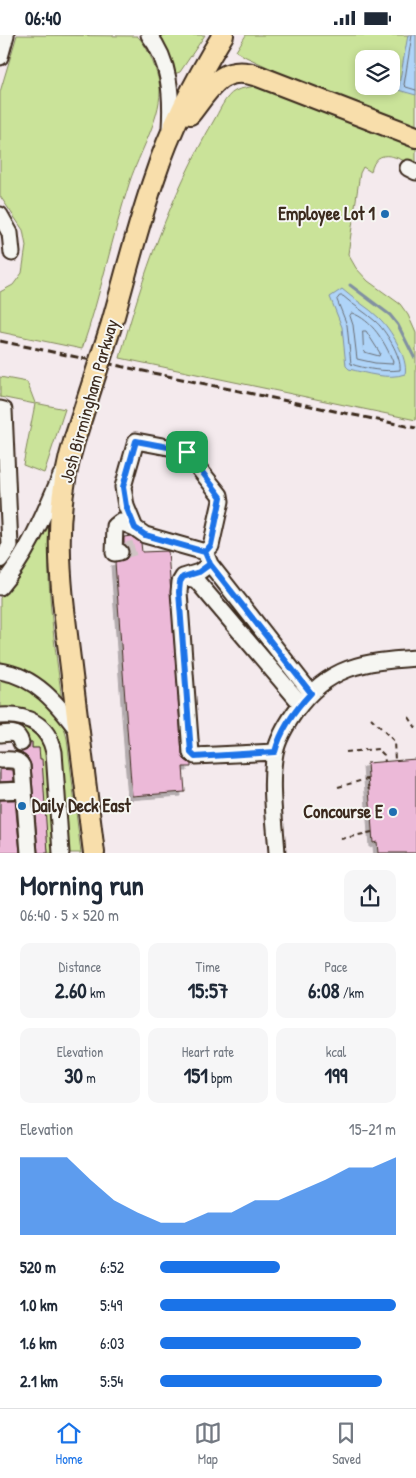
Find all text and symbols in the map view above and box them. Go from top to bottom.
text: 06:40 [25,5,61,31]
map controls [355,50,400,95]
button: layers [355,50,400,95]
place label: Employee Lot 1 [278,201,375,227]
marker: Employee Lot 1 [379,208,391,220]
street label: Josh Birmingham Parkway [53,316,124,486]
pin [166,431,208,473]
icon: arrive [173,438,201,466]
place label: Daily Deck East [32,793,131,819]
place label: Concourse E [303,799,384,824]
marker: Daily Deck East [16,800,28,812]
marker: Concourse E [387,806,399,818]
text: Morning run [20,866,144,904]
button: share [344,870,396,922]
text: 06:40 · 5 × 520 m [20,904,119,926]
text: Distance [59,957,101,976]
text: Time [196,957,220,976]
text: Pace [324,957,348,976]
text: 2.60 [55,976,87,1005]
text: 15:57 [188,976,228,1005]
text: 6:08 [308,976,340,1005]
text: km [87,983,105,1002]
text: /km [340,983,364,1002]
text: Elevation [57,1042,103,1061]
text: Heart rate [182,1042,234,1061]
text: kcal [326,1042,346,1061]
text: 30 [64,1061,83,1090]
text: 151 [184,1061,208,1090]
text: 199 [324,1061,348,1090]
text: m [83,1068,96,1087]
text: bpm [208,1068,232,1087]
text: Elevation [20,1118,73,1140]
text: 15–21 m [349,1118,396,1140]
text: 520 m [20,1256,56,1278]
text: 6:52 [100,1256,124,1278]
text: 1.0 km [20,1294,58,1316]
text: 5:49 [100,1294,122,1316]
text: 1.6 km [20,1332,57,1354]
text: 6:03 [100,1332,124,1354]
text: 2.1 km [20,1370,58,1392]
text: 5:54 [100,1370,123,1392]
tab: Home [55,1419,83,1468]
tab: Map [194,1419,222,1468]
tab: Saved [332,1419,361,1468]

